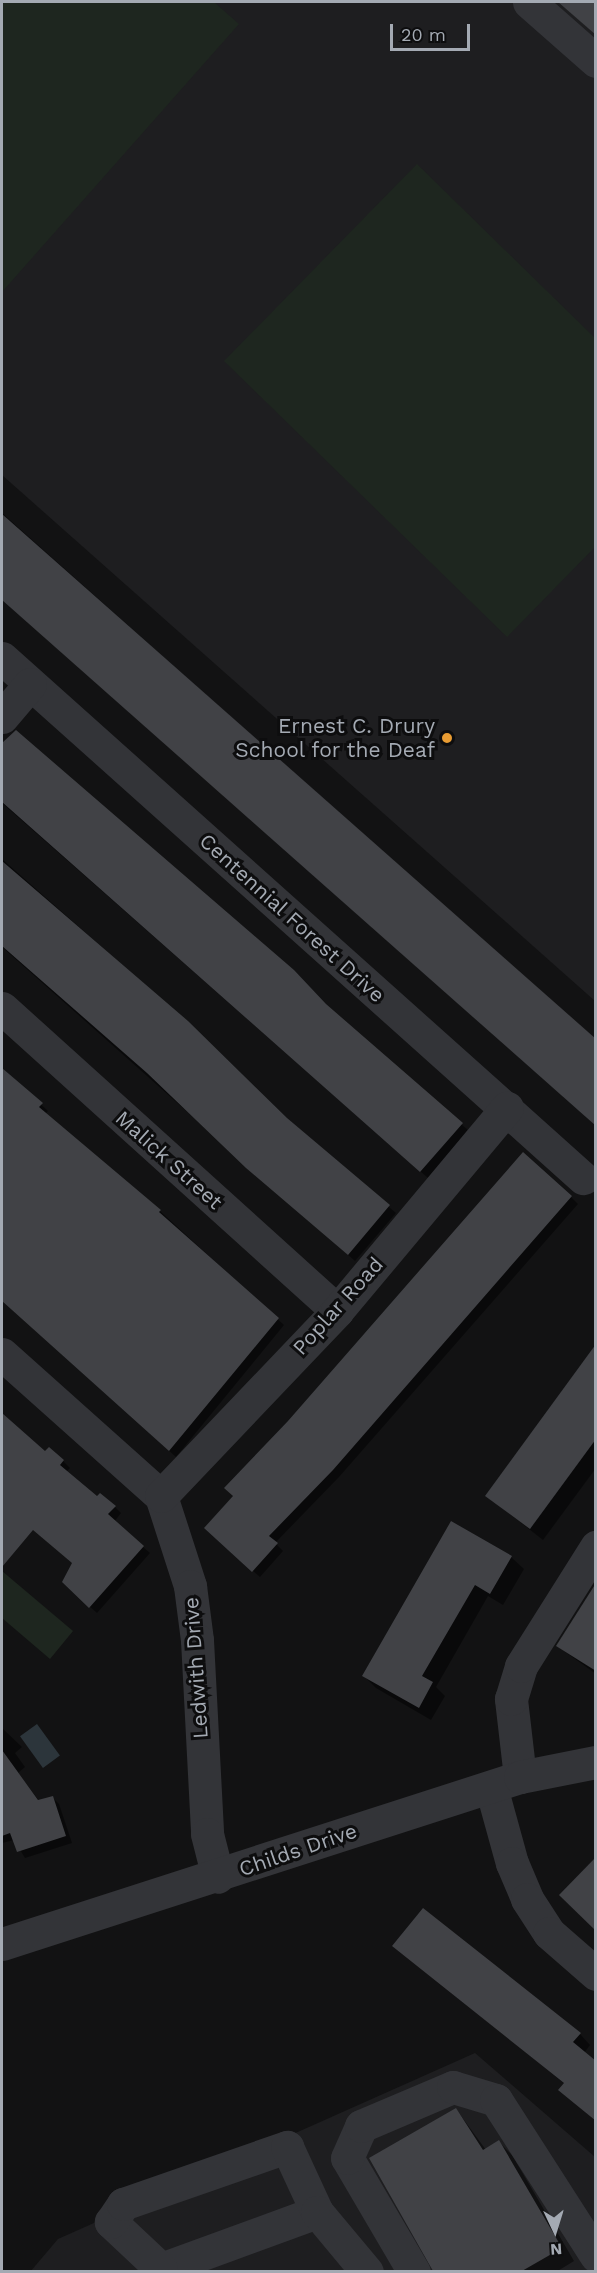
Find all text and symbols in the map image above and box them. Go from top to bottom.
scale bar [393,12,472,50]
text: 20 m [401,24,446,45]
place label: Ernest C. Drury School for the Deaf [233,713,435,763]
marker: Ernest C. Drury School for the Deaf [440,731,454,745]
street label: Centennial Forest Drive [194,828,390,1008]
street label: Malick Street [110,1105,228,1215]
street label: Poplar Road [287,1252,389,1360]
street label: Ledwith Drive [178,1596,214,1740]
street label: Childs Drive [236,1818,360,1882]
north arrow [525,2201,585,2261]
text: N [550,2240,563,2259]

